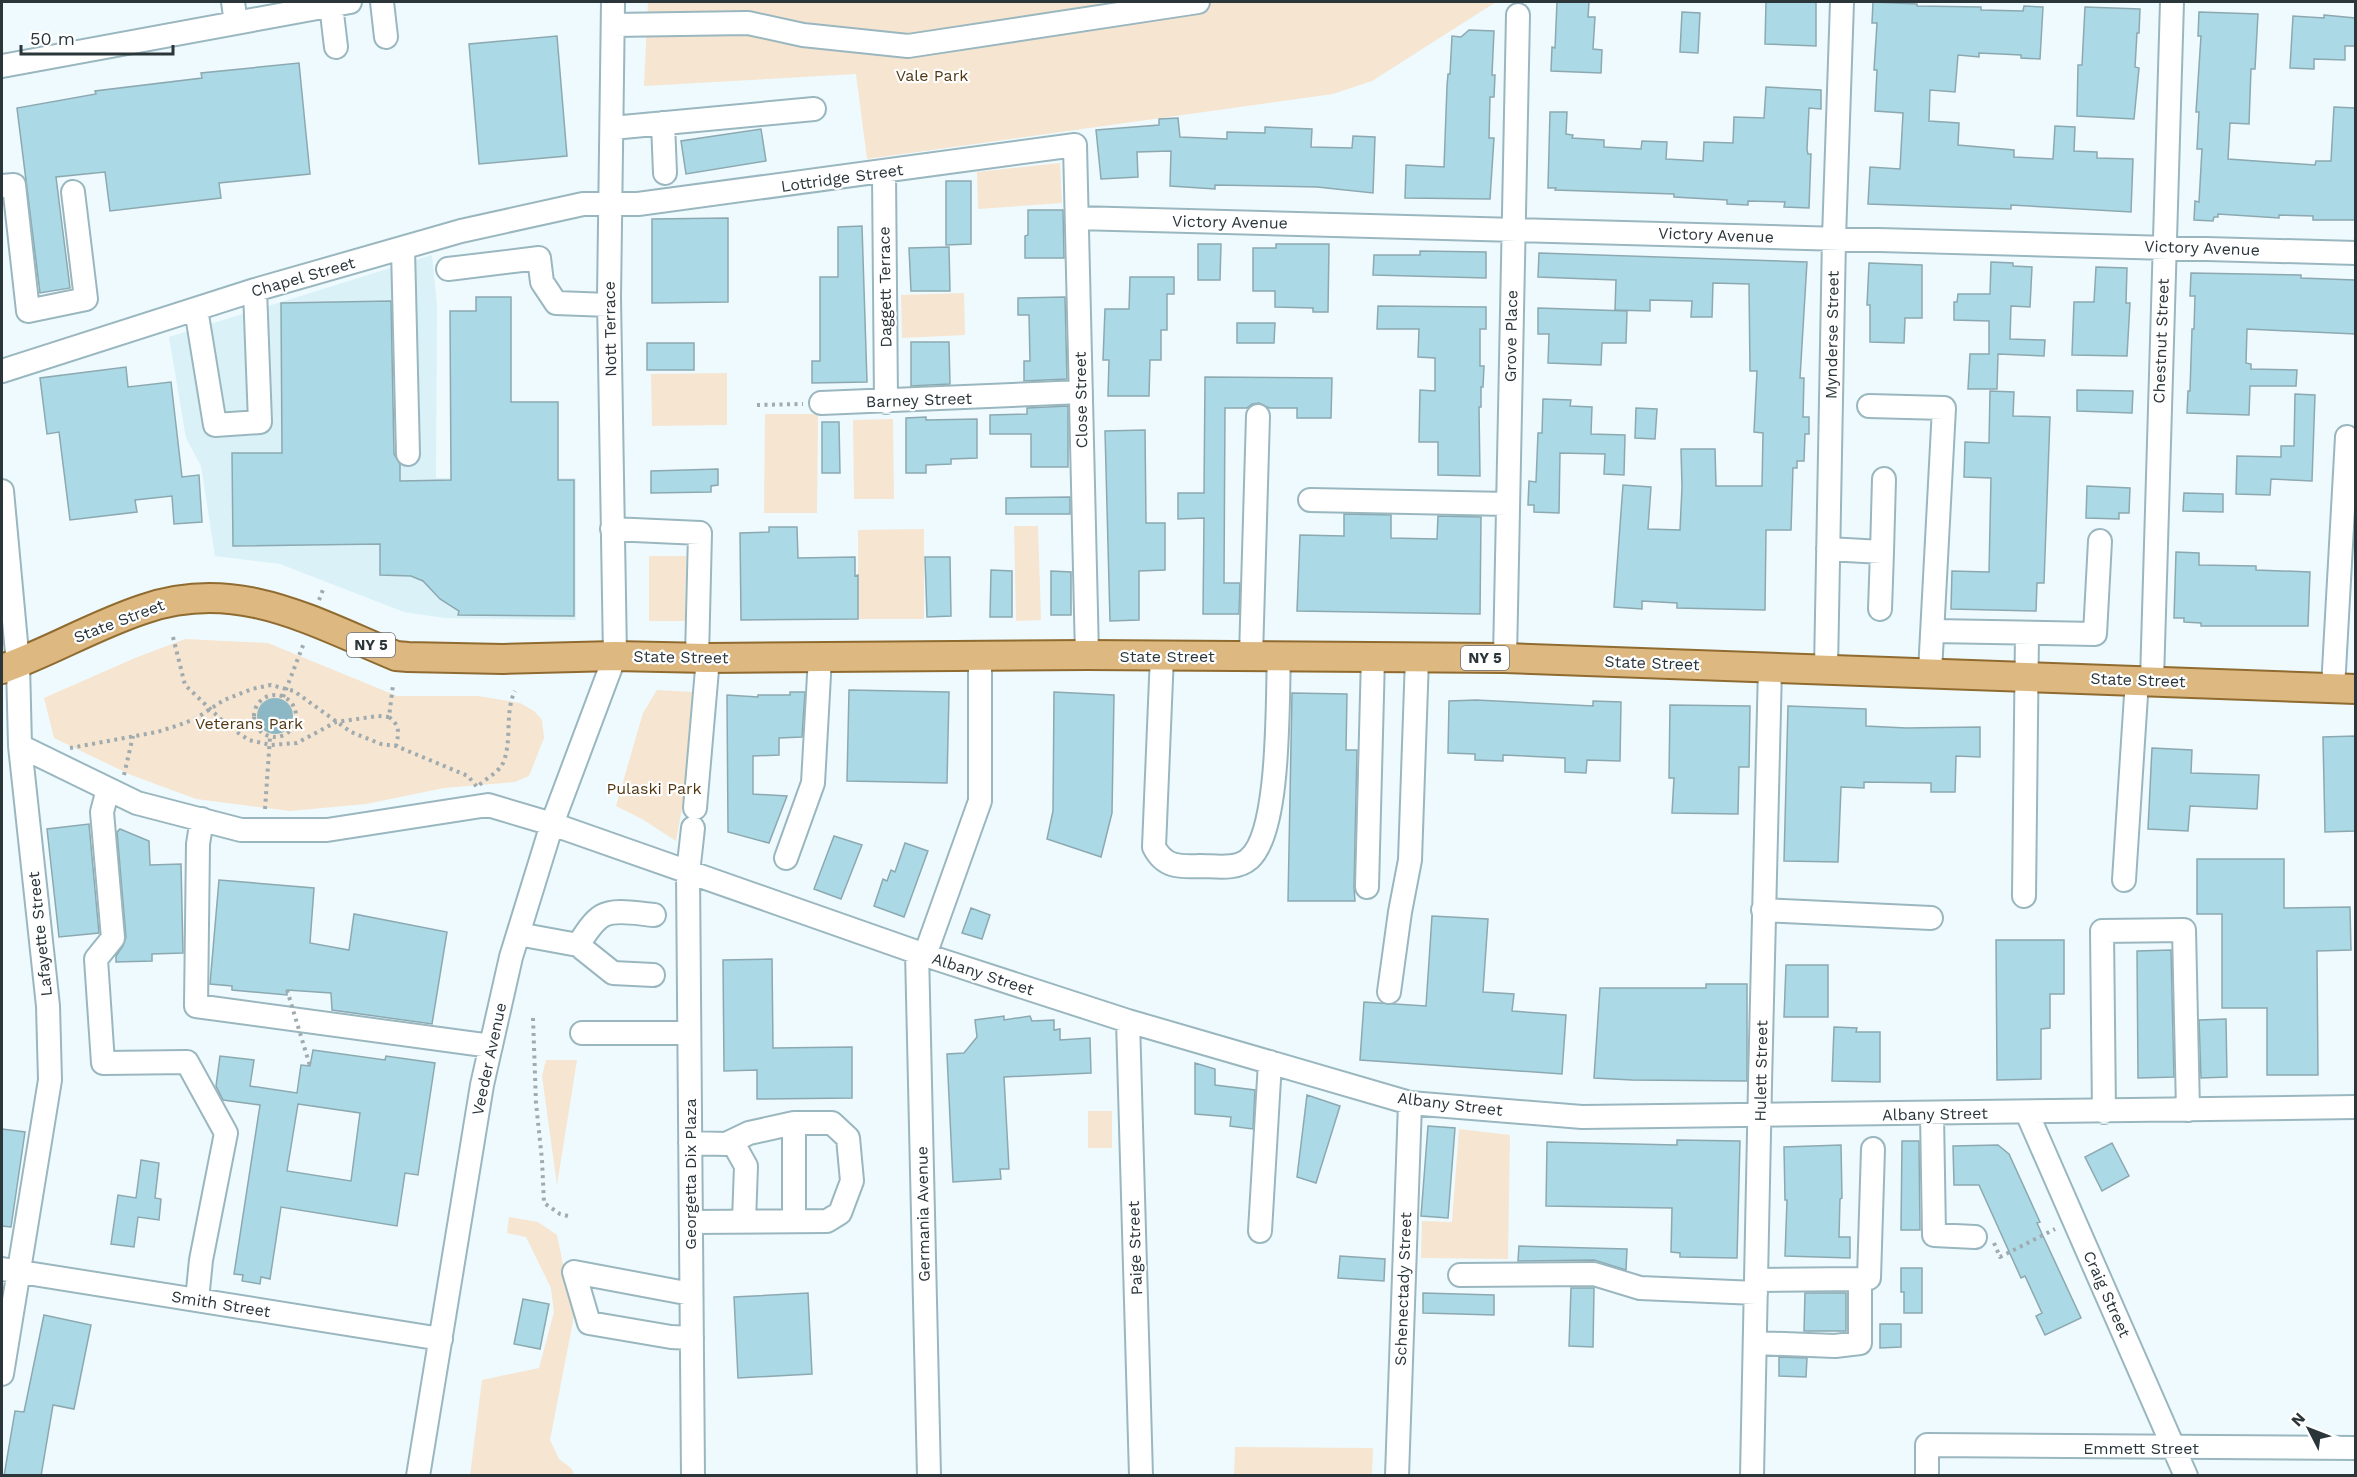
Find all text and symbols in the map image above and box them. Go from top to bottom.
scale bar [21,18,172,56]
text: 50 m [30,28,75,49]
park label: Vale Park [896,66,968,85]
street label: Lottridge Street [780,160,905,196]
street label: Victory Avenue [1172,211,1288,233]
street label: Victory Avenue [1658,223,1774,247]
street label: Daggett Terrace [874,226,896,348]
street label: Victory Avenue [2144,236,2260,260]
street label: Chapel Street [249,253,357,301]
street label: Mynderse Street [1821,270,1843,399]
street label: Chestnut Street [2149,278,2173,404]
street label: Nott Terrace [600,281,620,377]
street label: Grove Place [1501,290,1521,382]
street label: Close Street [1071,351,1091,449]
street label: Barney Street [866,389,973,411]
street label: State Street [71,595,167,647]
road number: NY 5 [347,633,395,657]
road number: NY 5 [1461,646,1509,670]
street label: State Street [633,647,729,667]
street label: State Street [1119,647,1215,666]
street label: State Street [1604,652,1700,674]
street label: State Street [2090,669,2186,691]
park label: Veterans Park [195,714,303,733]
park label: Pulaski Park [606,779,702,798]
street label: Lafayette Street [24,870,56,997]
street label: Albany Street [930,949,1036,999]
street label: Veeder Avenue [468,1001,510,1117]
street label: Hulett Street [1751,1020,1771,1122]
street label: Albany Street [1396,1088,1504,1120]
street label: Georgetta Dix Plaza [681,1098,700,1250]
street label: Albany Street [1882,1104,1988,1124]
street label: Germania Avenue [912,1146,934,1282]
street label: Paige Street [1124,1200,1146,1296]
street label: Schenectady Street [1391,1212,1415,1366]
street label: Craig Street [2079,1248,2135,1340]
street label: Smith Street [170,1287,272,1321]
north arrow [2279,1399,2339,1459]
text: N [2287,1409,2309,1430]
street label: Emmett Street [2083,1439,2199,1458]

